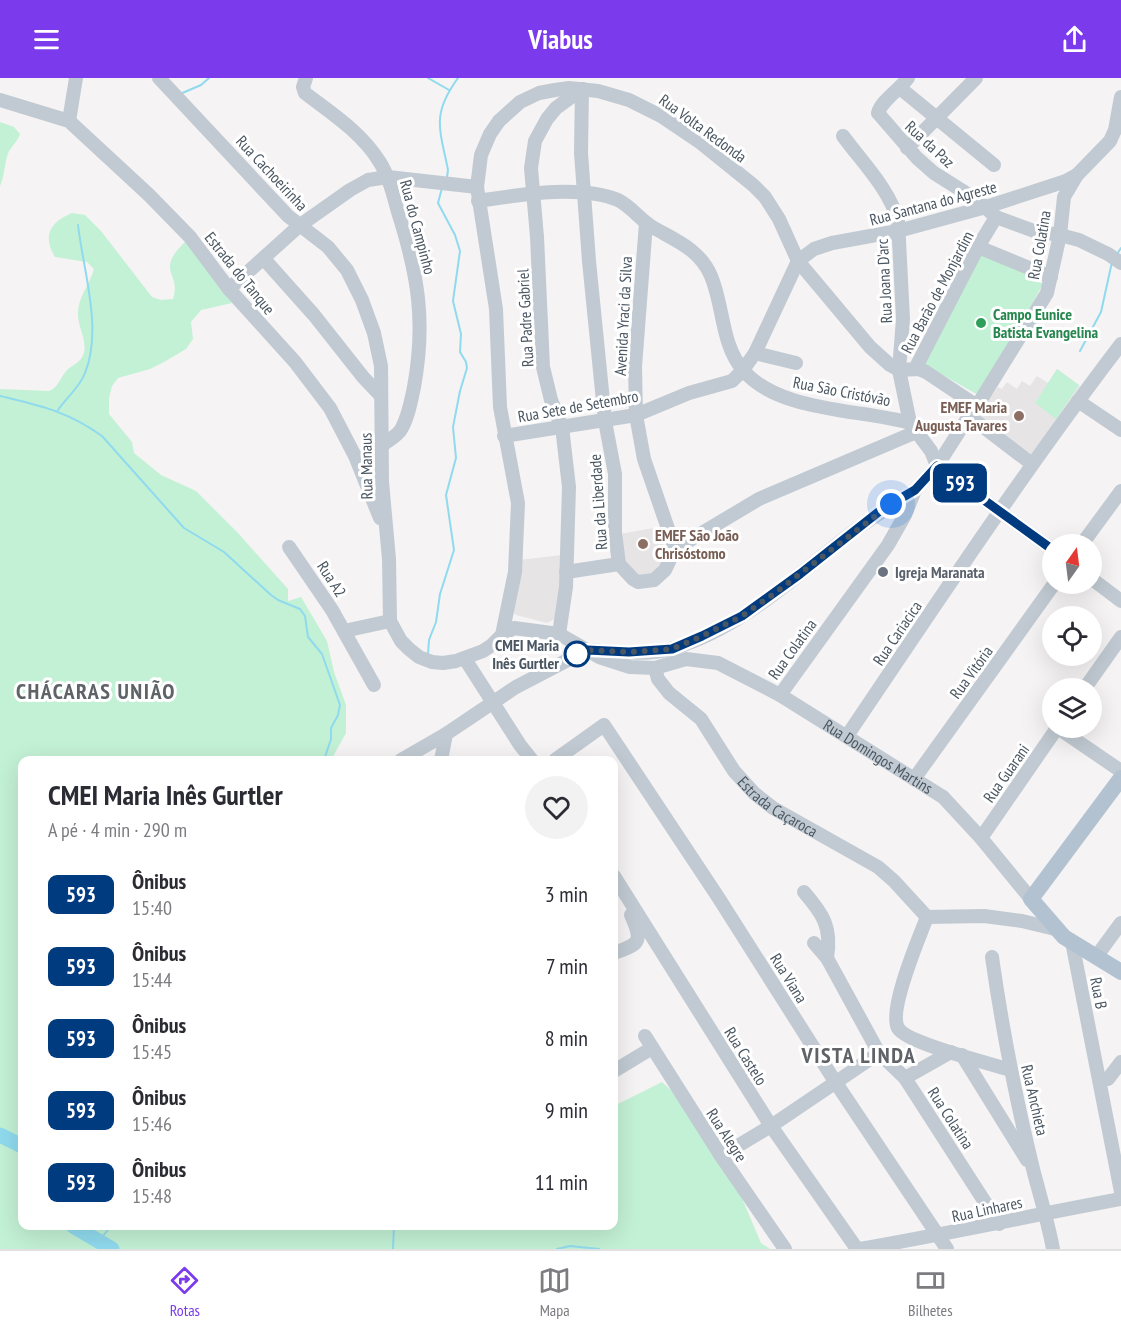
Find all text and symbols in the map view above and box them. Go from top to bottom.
text: Viabus [528,22,593,56]
icon: menu [30,23,63,56]
icon: share [1058,23,1091,56]
street label: Rua Volta Redonda [655,90,751,166]
street label: Rua da Paz [901,116,959,172]
street label: Rua Cachoeirinha [232,131,312,215]
street label: Rua Santana do Agreste [867,176,999,230]
street label: Rua do Campinho [396,178,440,277]
street label: Rua Colatina [1023,209,1055,281]
street label: Rua Barão de Monjardim [896,227,978,357]
street label: Estrada do Tanque [201,228,279,318]
street label: Rua Joana D'arc [872,238,896,324]
street label: Avenida Yraci da Silva [610,256,636,376]
street label: Rua Padre Gabriel [512,268,538,368]
place label: Campo Eunice Batista Evangelina [993,304,1099,342]
marker: Campo Eunice Batista Evangelina [974,316,988,330]
street label: Rua São Cristóvão [792,372,893,410]
street label: Rua Sete de Setembro [516,386,640,426]
place label: EMEF Maria Augusta Tavares [914,397,1007,435]
marker: EMEF Maria Augusta Tavares [1012,409,1026,423]
street label: Rua Manaus [355,432,377,500]
street label: Rua da Liberdade [585,453,611,551]
line badge: 593 [926,464,994,502]
text: 593 [945,470,975,497]
your location [876,489,906,519]
place label: EMEF São João Chrisóstomo [655,525,739,563]
north arrow [1042,534,1102,594]
map controls [1042,534,1102,738]
marker: EMEF São João Chrisóstomo [636,537,650,551]
street label: Rua A2 [313,557,351,601]
place label: Igreja Maranata [895,562,985,582]
marker: Igreja Maranata [876,565,890,579]
street label: Rua Cariacica [868,597,926,669]
button: locate [1042,606,1102,666]
street label: Rua Colatina [763,615,821,683]
place label: CMEI Maria Inês Gurtler [492,635,559,673]
marker: CMEI Maria Inês Gurtler [564,641,590,667]
street label: Rua Vitória [945,642,997,702]
district label: CHÁCARAS UNIÃO [16,677,176,705]
button: layers [1042,678,1102,738]
street label: Rua Domingos Martins [820,715,936,798]
street label: Rua Guarani [979,740,1033,806]
street label: Estrada Caçaroca [734,772,821,841]
text: CMEI Maria Inês Gurtler [48,776,283,813]
button: heart [525,776,588,839]
text: A pé · 4 min · 290 m [48,817,187,843]
text: Ônibus [132,867,186,895]
text: 3 min [545,880,588,908]
text: 593 [66,881,96,908]
text: 15:40 [132,895,172,921]
text: Ônibus [132,939,186,967]
street label: Rua Viana [766,949,812,1007]
text: 7 min [546,952,588,980]
text: 593 [66,953,96,980]
text: 15:44 [132,967,172,993]
street label: Rua B [1086,975,1112,1011]
text: Ônibus [132,1011,186,1039]
street label: Rua Castelo [720,1023,772,1089]
text: 8 min [545,1024,588,1052]
text: 593 [66,1025,96,1052]
text: 15:45 [132,1039,172,1065]
district label: VISTA LINDA [801,1041,916,1069]
street label: Rua Anchieta [1017,1063,1053,1137]
text: Ônibus [132,1083,186,1111]
street label: Rua Colatina [924,1083,978,1153]
text: 9 min [545,1096,588,1124]
text: 593 [66,1097,96,1124]
street label: Rua Alegre [702,1105,752,1165]
text: 15:46 [132,1111,172,1137]
text: Ônibus [132,1155,186,1183]
text: 11 min [535,1168,588,1196]
text: 593 [66,1169,96,1196]
text: 15:48 [132,1183,172,1209]
street label: Rua Linhares [950,1192,1024,1226]
tab: Rotas [168,1264,201,1320]
tab: Mapa [538,1264,571,1320]
tab: Bilhetes [908,1264,953,1320]

